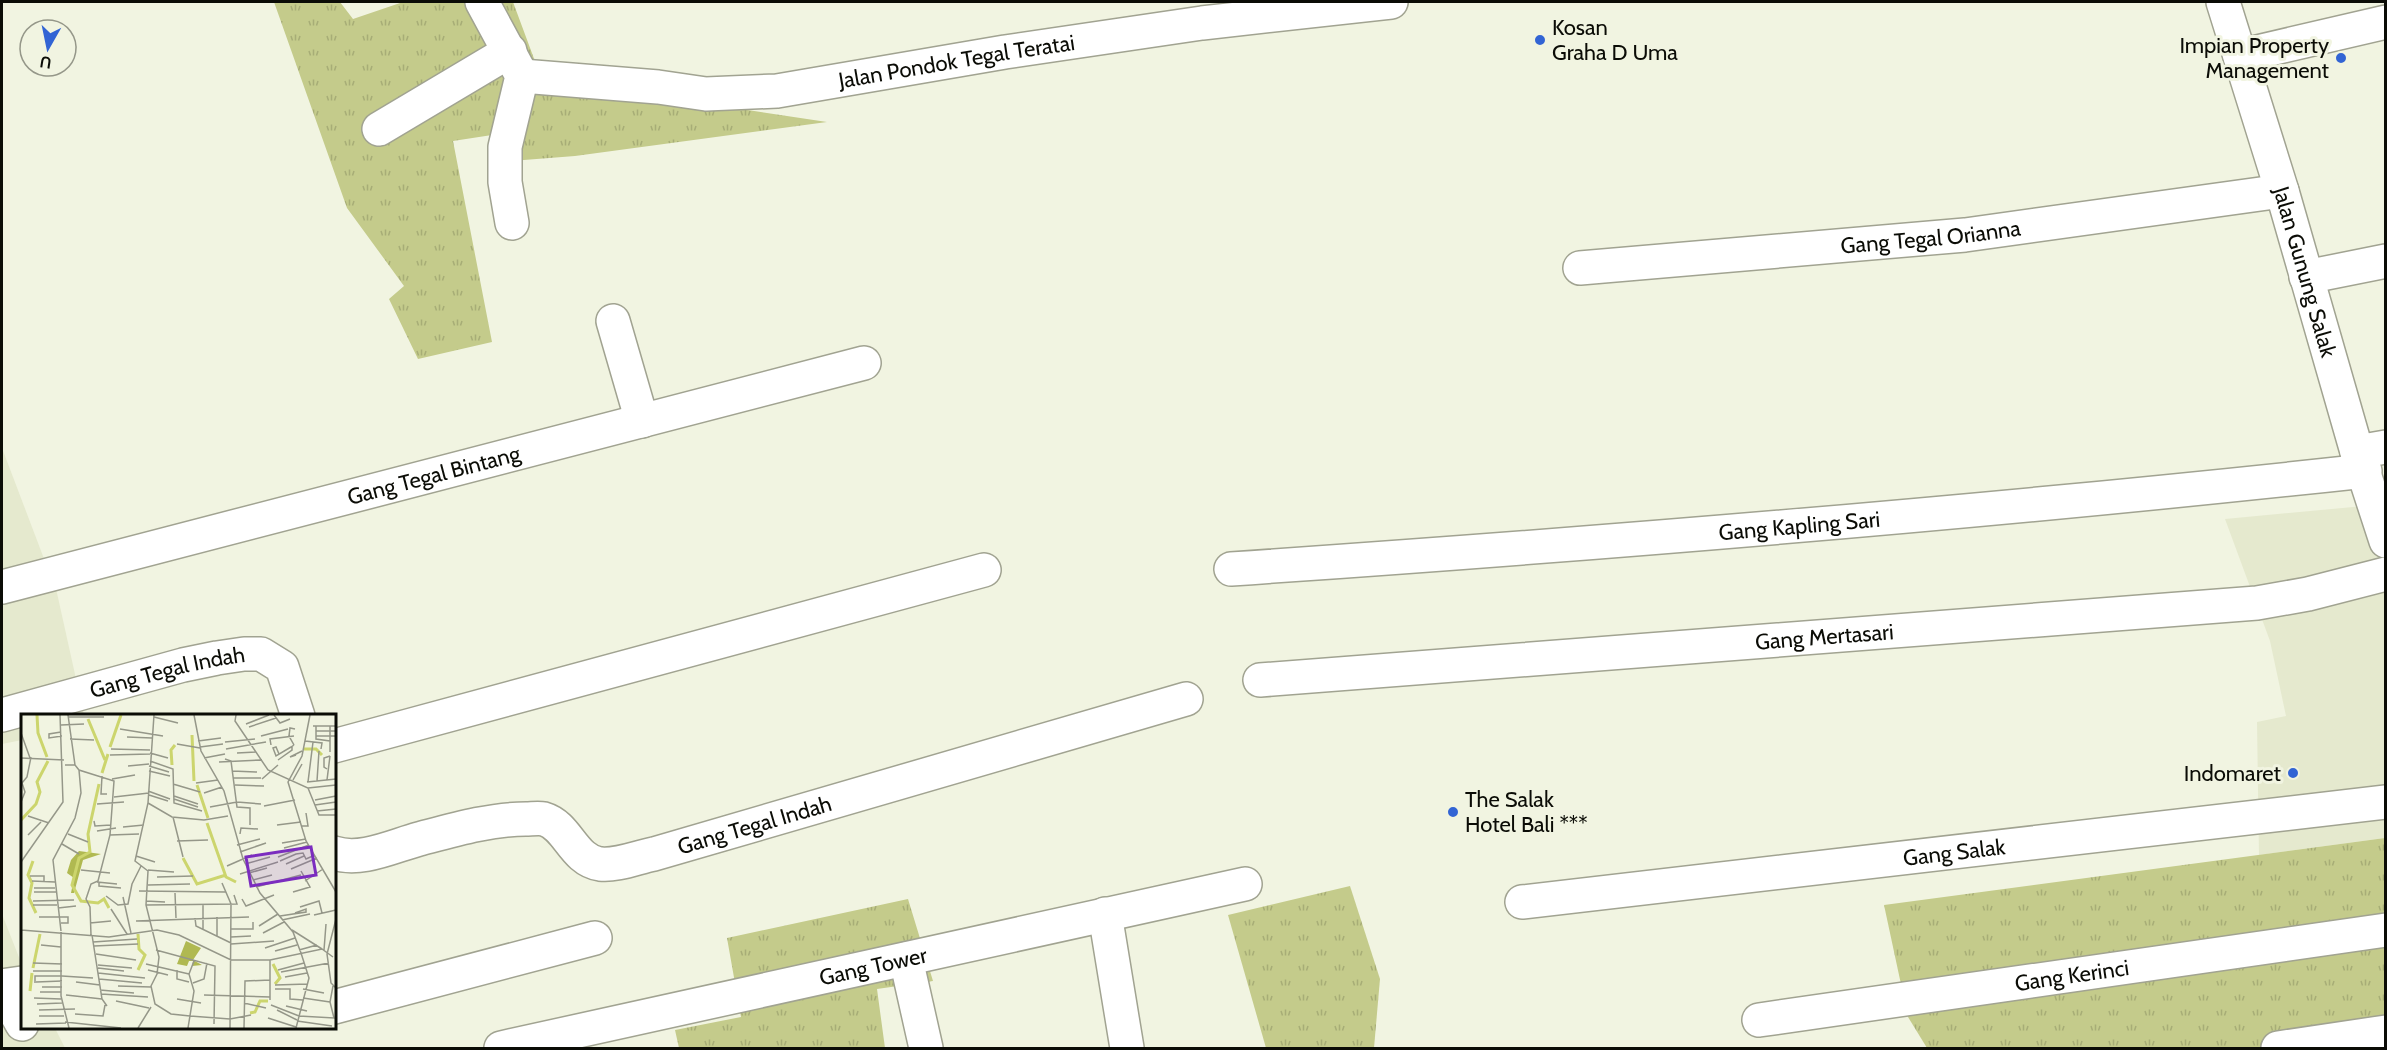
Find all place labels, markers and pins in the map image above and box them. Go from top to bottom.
place label: Kosan Graha D Uma [1552,14,1678,66]
place label: Impian Property Management [2179,32,2330,84]
marker: Kosan Graha D Uma [1533,33,1547,47]
marker: Impian Property Management [2334,51,2348,65]
place label: Indomaret [2184,760,2282,787]
marker: Indomaret [2286,766,2300,780]
place label: The Salak Hotel Bali *** [1465,786,1588,838]
marker: The Salak Hotel Bali *** [1446,805,1460,819]

